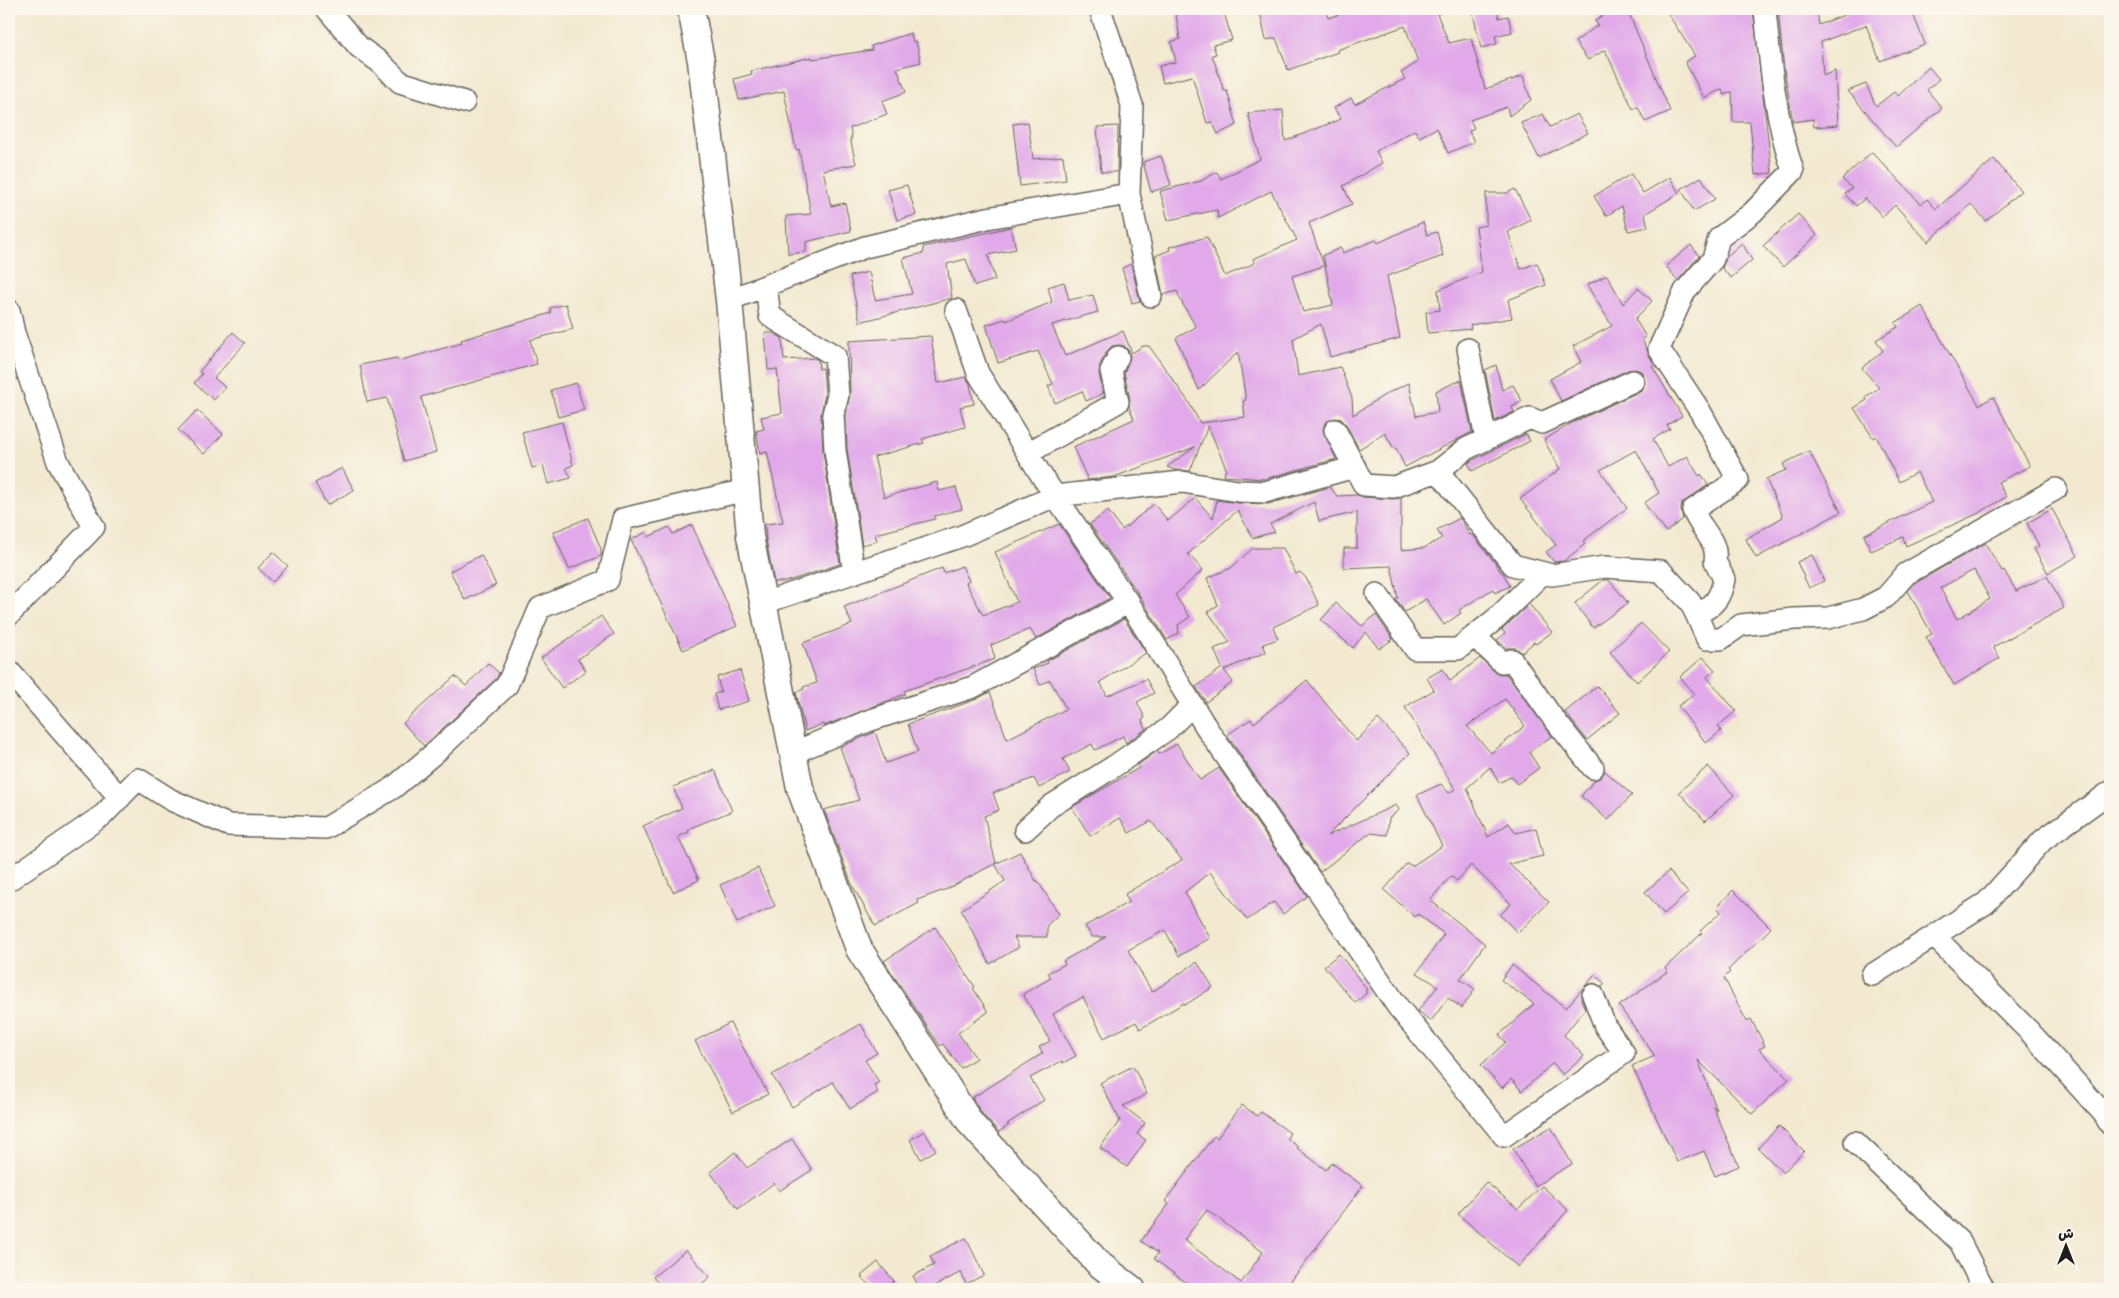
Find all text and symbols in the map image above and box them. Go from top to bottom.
north arrow [2042,1220,2092,1270]
text: ش [2058,1225,2074,1242]

